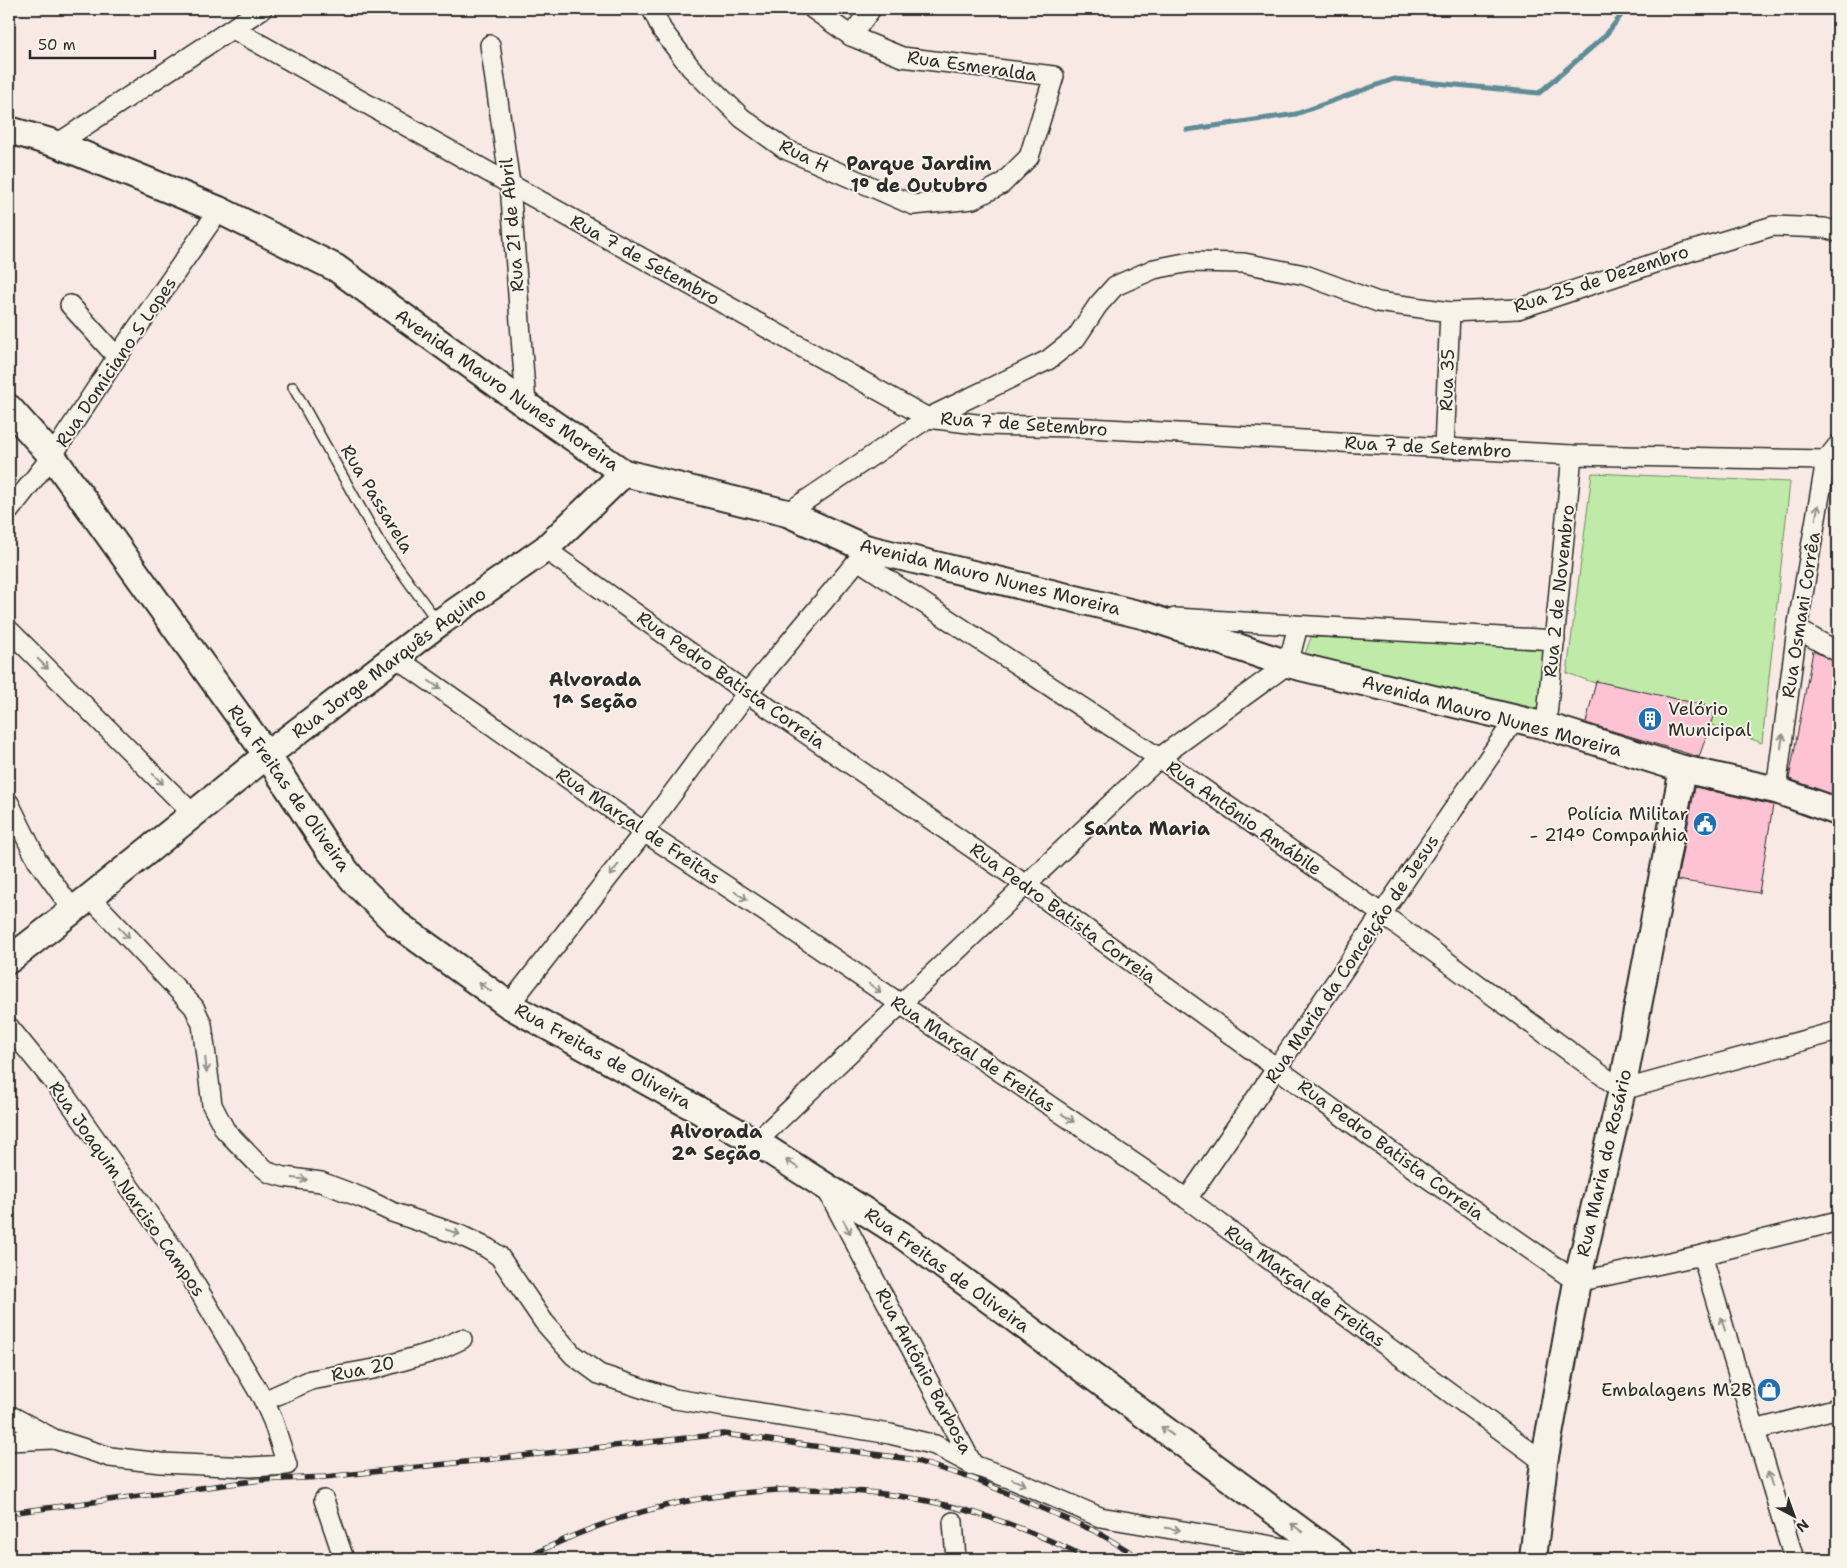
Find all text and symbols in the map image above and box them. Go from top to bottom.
scale bar [30,28,155,60]
text: 50 m [38,35,76,55]
street label: Rua Esmeralda [906,45,1038,87]
street label: Rua H [775,134,833,178]
district label: Parque Jardim 1º de Outubro [846,151,992,198]
street label: Rua 21 de Abril [494,156,530,293]
street label: Rua 7 de Setembro [566,209,724,311]
street label: Rua 25 de Dezembro [1510,239,1692,319]
street label: Rua Domiciano S Lopes [50,272,182,452]
street label: Avenida Mauro Nunes Moreira [390,303,624,477]
street label: Rua 35 [1434,348,1460,412]
street label: Rua 7 de Setembro [940,406,1108,442]
street label: Rua 7 de Setembro [1344,431,1512,463]
street label: Rua Passarela [335,440,419,558]
street label: Rua 2 de Novembro [1538,503,1580,679]
one-way arrow [1812,504,1822,520]
street label: Rua Osmani Corrêa [1776,530,1826,700]
street label: Avenida Mauro Nunes Moreira [857,533,1123,621]
street label: Rua Jorge Marquês Aquino [287,582,491,744]
street label: Rua Pedro Batista Correia [632,606,830,754]
one-way arrow [37,658,49,671]
district label: Alvorada 1ª Seção [549,667,641,714]
street label: Avenida Mauro Nunes Moreira [1359,670,1625,762]
one-way arrow [427,680,441,690]
place label: Velório Municipal [1668,697,1752,742]
street label: Rua Freitas de Oliveira [222,700,356,876]
building icon: Velório Municipal [1637,706,1663,732]
one-way arrow [1777,734,1787,750]
street label: Rua Antônio Amábile [1162,755,1326,881]
street label: Rua Marçal de Freitas [551,762,725,890]
one-way arrow [152,773,165,785]
place label: Polícia Militar - 214° Companhia [1530,802,1688,847]
public building icon: Polícia Militar - 214° Companhia [1692,811,1718,837]
district label: Santa Maria [1084,816,1210,841]
street label: Rua Maria da Conceição de Jesus [1260,830,1444,1088]
street label: Rua Pedro Batista Correia [965,837,1161,989]
one-way arrow [609,863,619,877]
one-way arrow [734,891,748,901]
one-way arrow [118,926,130,939]
one-way arrow [478,982,492,992]
one-way arrow [868,983,882,993]
street label: Rua Marçal de Freitas [886,990,1060,1118]
street label: Rua Freitas de Oliveira [510,997,696,1115]
one-way arrow [201,1057,211,1073]
street label: Rua Maria do Rosário [1571,1067,1637,1259]
street label: Rua Pedro Batista Correia [1293,1074,1489,1226]
street label: Rua Joaquim Narciso Campos [43,1077,211,1301]
one-way arrow [1061,1113,1075,1123]
district label: Alvorada 2ª Seção [670,1119,762,1166]
one-way arrow [785,1159,799,1170]
one-way arrow [292,1175,308,1185]
street label: Rua Freitas de Oliveira [860,1202,1034,1338]
street label: Rua Marçal de Freitas [1220,1219,1390,1353]
one-way arrow [842,1220,852,1235]
one-way arrow [445,1228,461,1238]
street label: Rua Antônio Barbosa [870,1284,978,1458]
one-way arrow [1717,1316,1727,1332]
street label: Rua 20 [329,1351,397,1387]
shop icon: Embalagens M2B [1756,1377,1782,1403]
place label: Embalagens M2B [1601,1378,1752,1402]
one-way arrow [1161,1425,1174,1436]
one-way arrow [1764,1471,1774,1487]
one-way arrow [1011,1477,1026,1487]
north arrow [1770,1490,1820,1540]
text: N [1792,1515,1813,1536]
one-way arrow [1290,1523,1304,1533]
one-way arrow [1165,1525,1181,1535]

